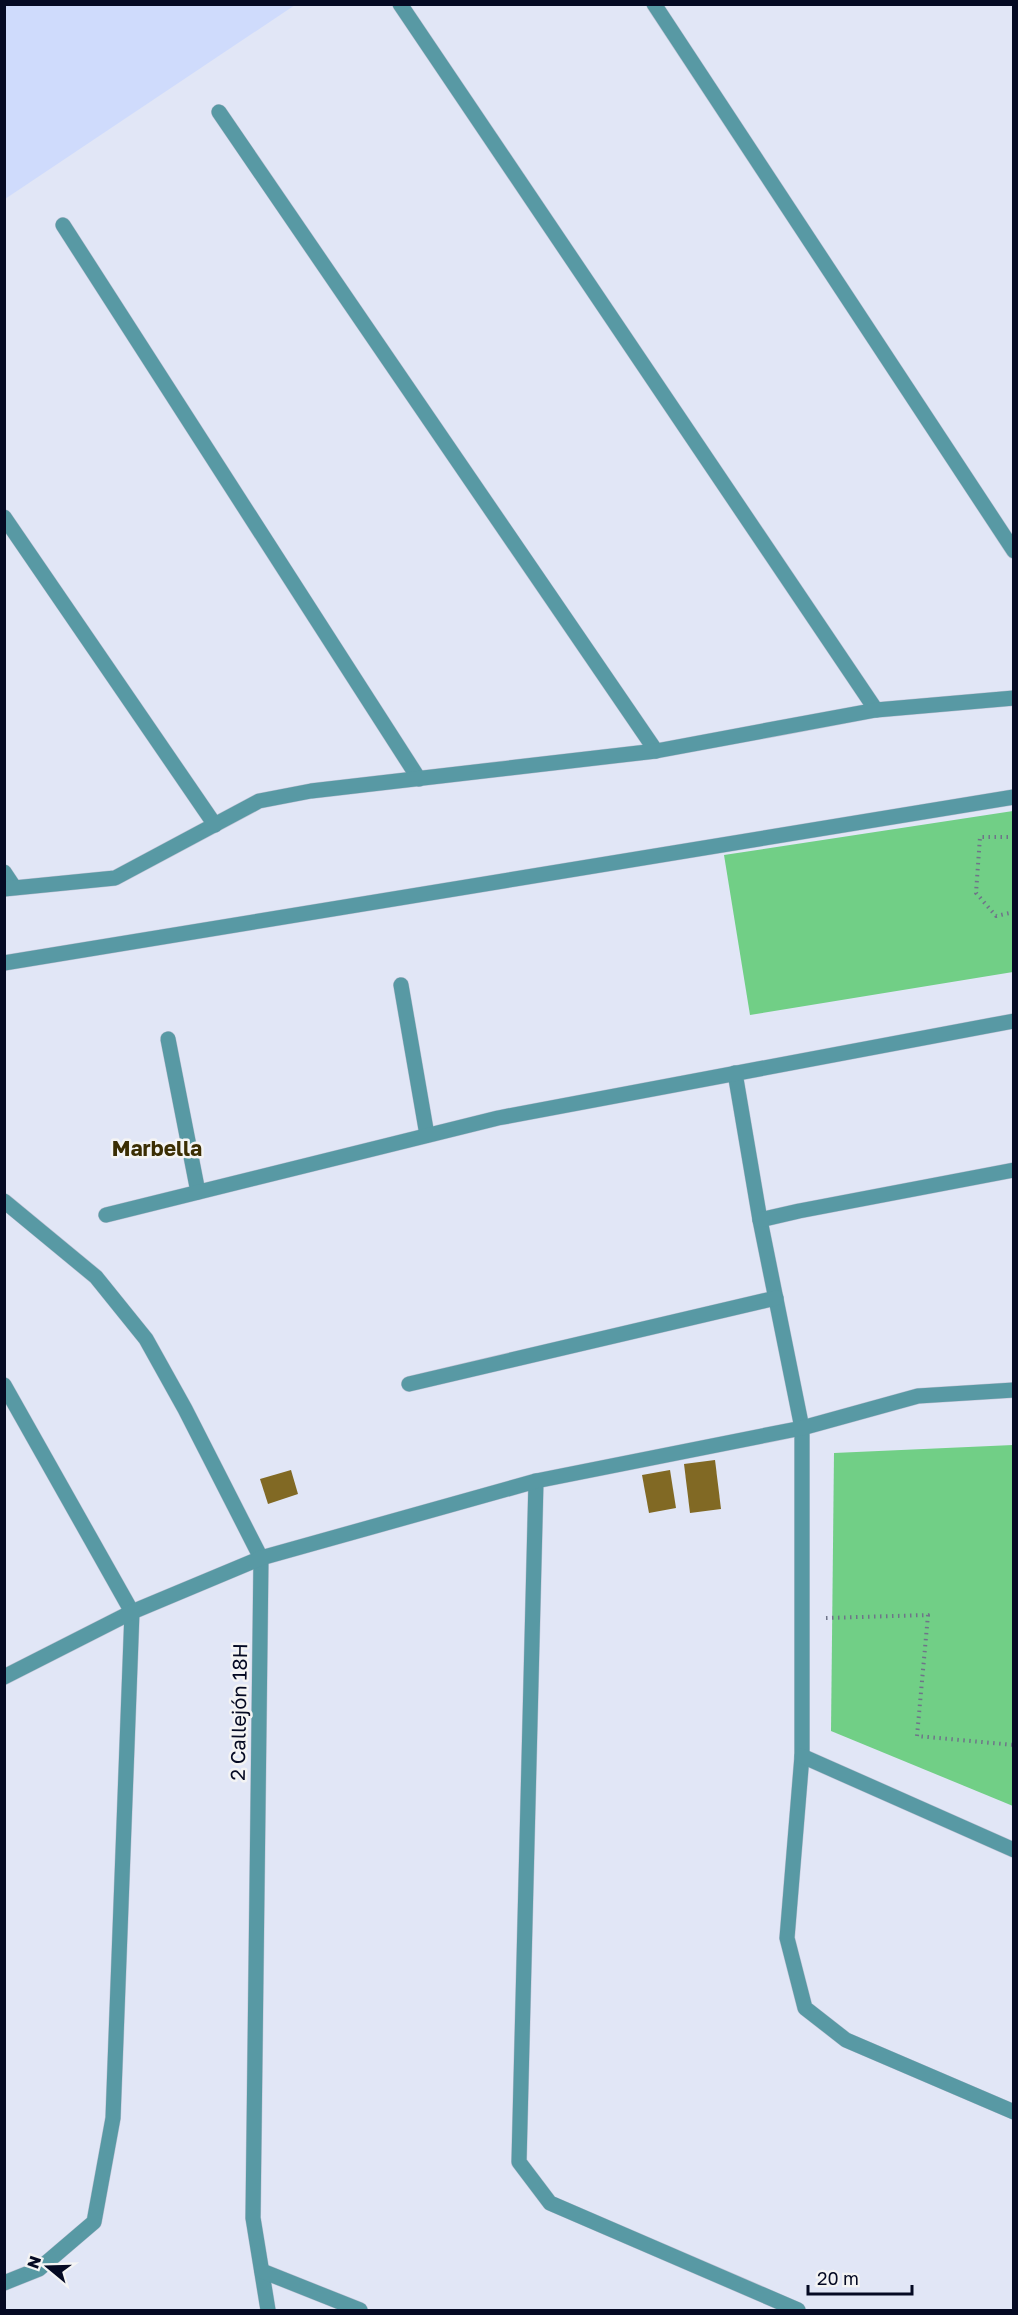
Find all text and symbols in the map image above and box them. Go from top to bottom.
district label: Marbella [112,1135,202,1161]
street label: 2 Callejón 18H [225,1643,251,1781]
north arrow [18,2237,78,2297]
text: N [22,2253,45,2271]
scale bar [808,2258,912,2296]
text: 20 m [817,2267,859,2289]

